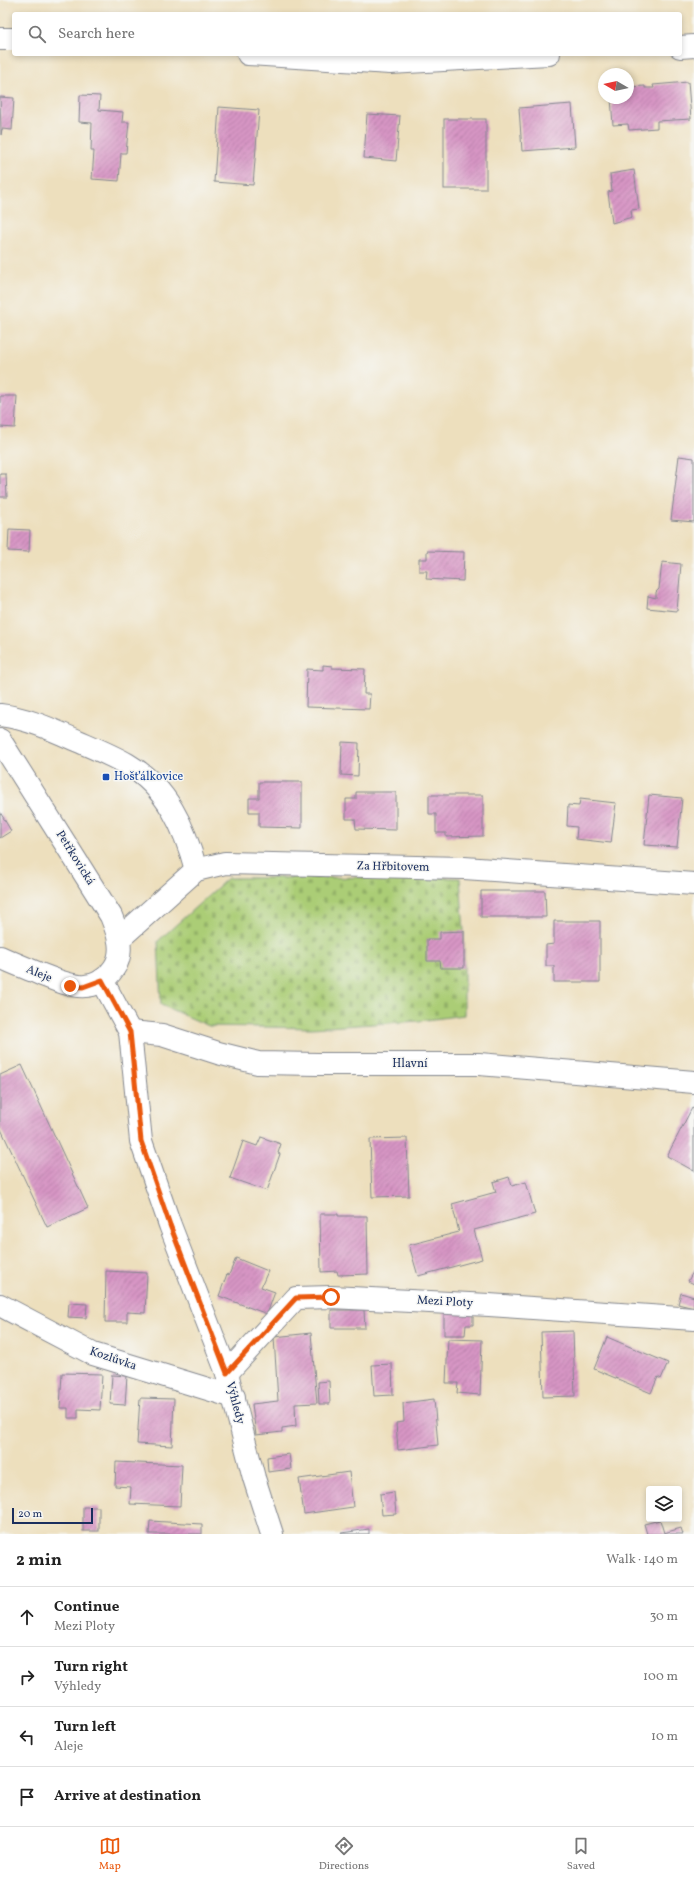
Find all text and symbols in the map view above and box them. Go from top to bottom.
search box [12,12,682,56]
icon: search [26,23,48,45]
text: Search here [58,24,135,45]
north arrow [598,68,634,104]
place label: Hošťálkovice [114,769,184,785]
marker: Hošťálkovice [101,772,111,782]
street label: Petřkovická [52,828,98,888]
street label: Za Hřbitovem [356,858,430,876]
street label: Aleje [24,962,55,987]
route end [61,977,79,995]
street label: Hlavní [392,1056,428,1072]
route start [322,1288,340,1306]
street label: Mezi Ploty [416,1293,474,1311]
street label: Kozlůvka [87,1343,139,1375]
street label: Výhledy [222,1380,248,1427]
map controls [646,1486,682,1522]
button: layers [646,1486,682,1522]
scale bar [12,1506,93,1525]
text: 20 m [18,1507,42,1522]
text: 2 min [16,1549,62,1572]
text: Walk · 140 m [606,1551,678,1569]
text: Continue [54,1597,119,1618]
icon: ahead [16,1606,38,1628]
text: 30 m [650,1608,678,1626]
text: Mezi Ploty [54,1618,115,1636]
text: Turn right [54,1657,128,1678]
icon: right [16,1666,38,1688]
text: 100 m [643,1668,678,1686]
text: Výhledy [54,1678,101,1696]
text: Turn left [54,1717,116,1738]
icon: left [16,1726,38,1748]
text: 10 m [651,1728,678,1746]
text: Aleje [54,1738,83,1756]
icon: arrive [16,1786,38,1808]
text: Arrive at destination [54,1786,201,1807]
tab: Map [99,1835,121,1874]
tab: Directions [319,1835,369,1874]
tab: Saved [567,1835,595,1874]

